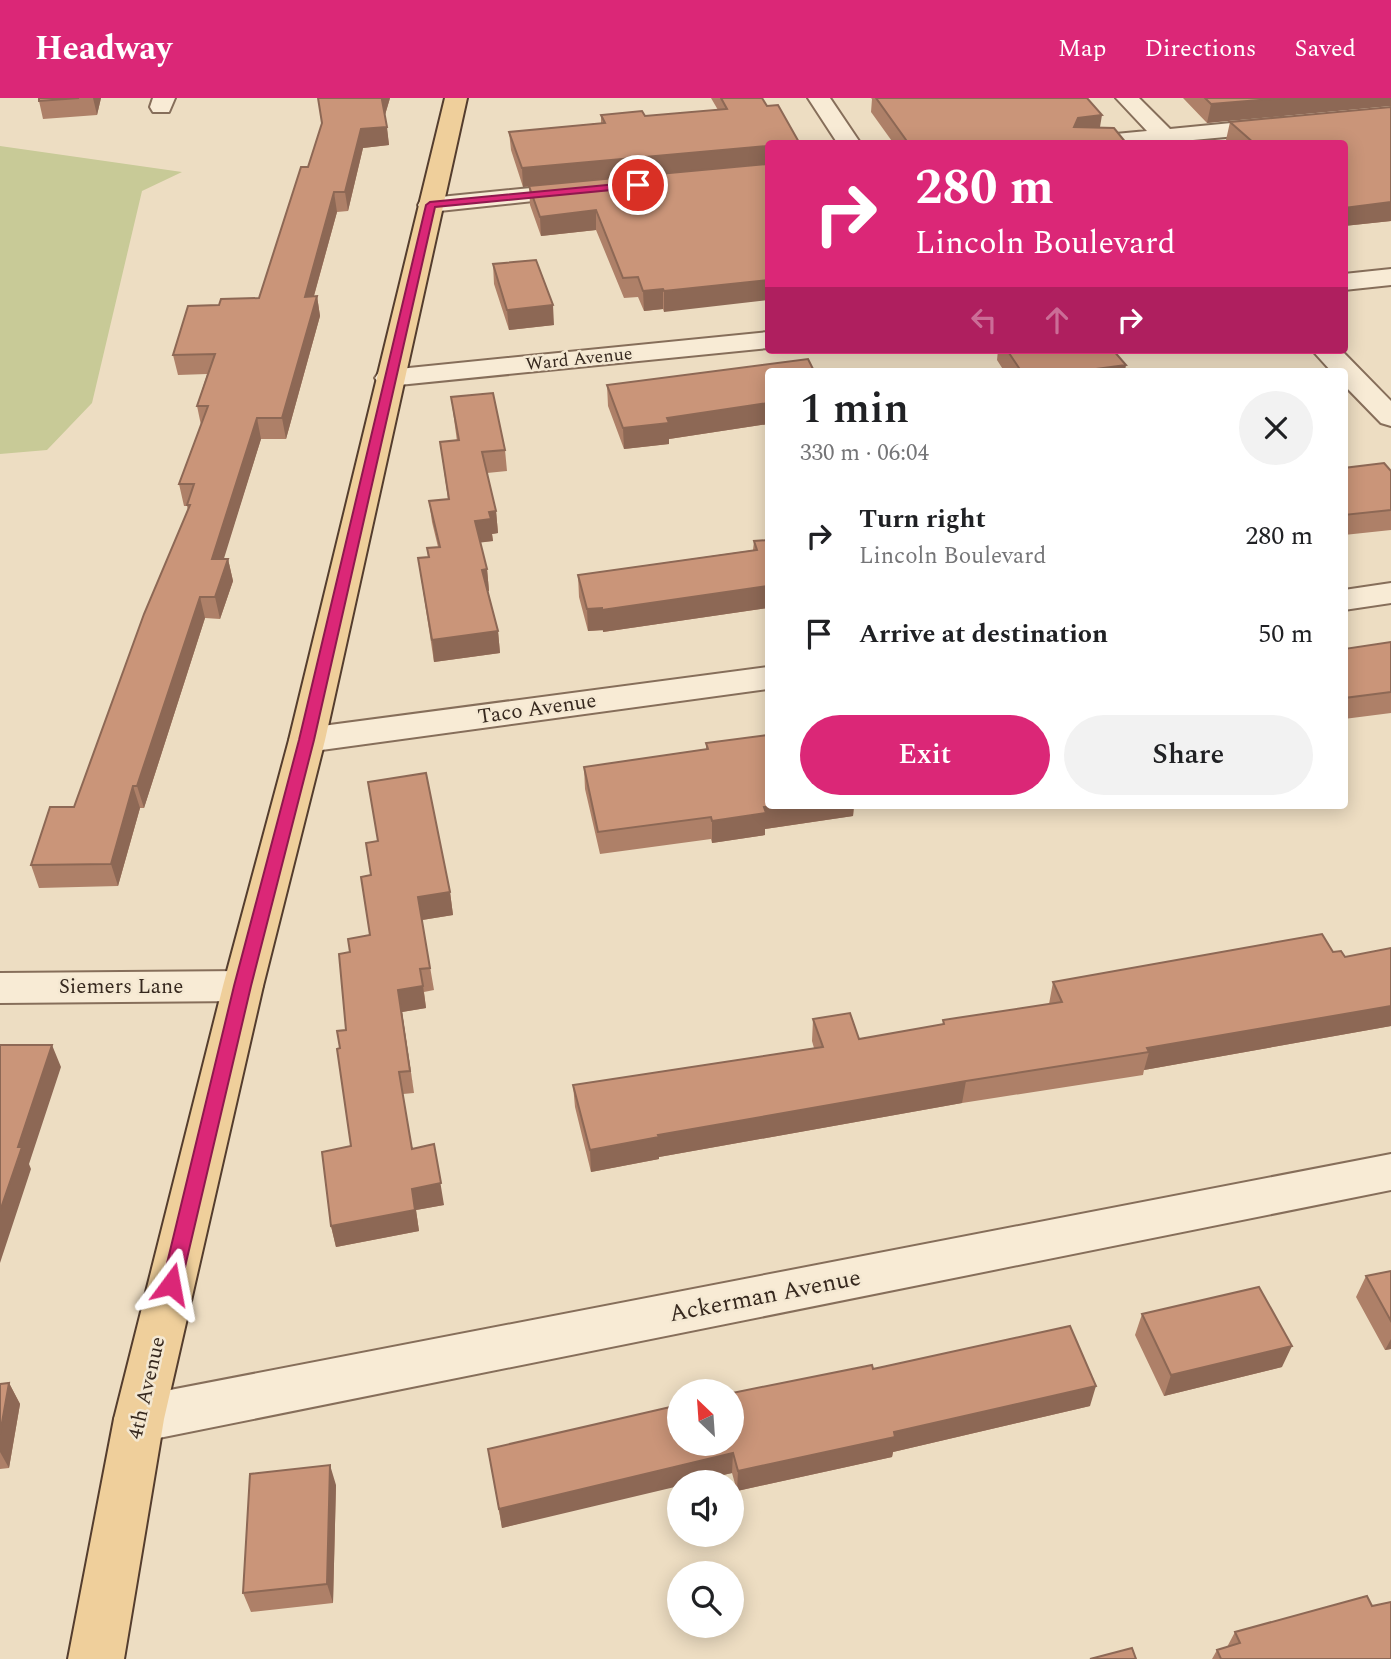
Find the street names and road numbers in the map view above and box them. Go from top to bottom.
street label: Ward Avenue [524,340,634,378]
street label: Taco Avenue [476,685,598,733]
street label: Siemers Lane [59,971,183,1003]
street label: Ackerman Avenue [666,1260,864,1332]
street label: 4th Avenue [120,1333,174,1443]

